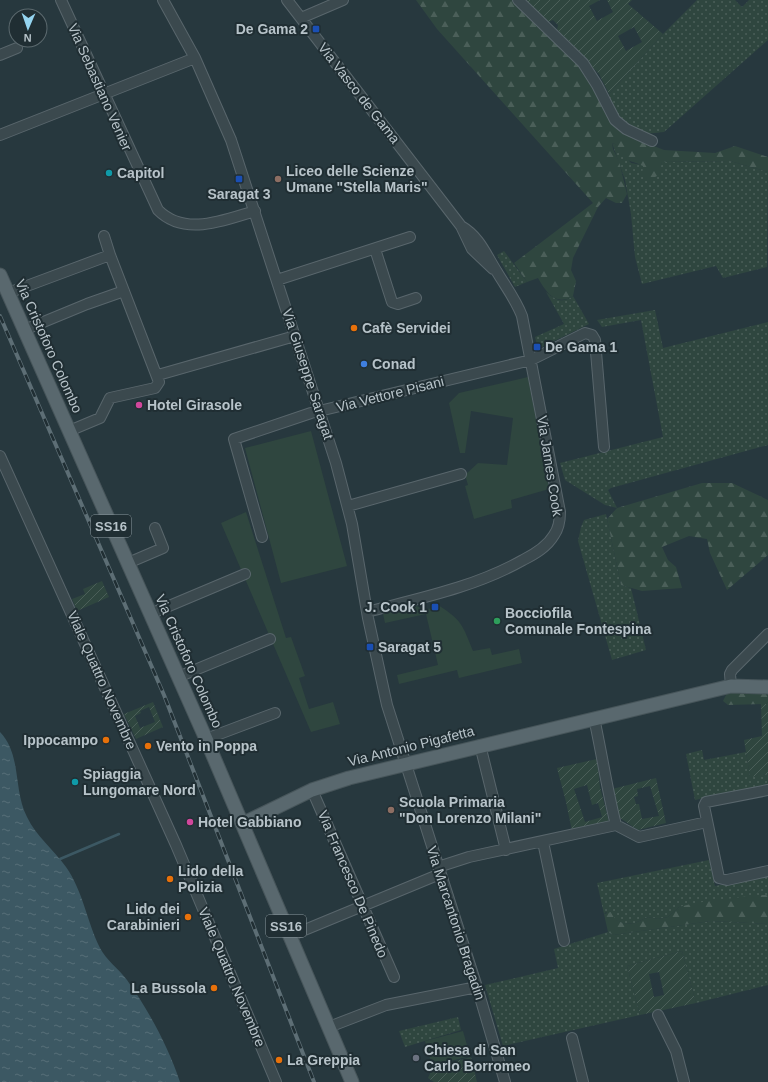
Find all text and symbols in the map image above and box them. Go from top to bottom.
north arrow [8,8,48,48]
street label: Via Sebastiano Venier [65,21,135,153]
place label: De Gama 2 [236,21,308,37]
marker: De Gama 2 [311,24,321,34]
text: N [23,32,32,44]
street label: Via Vasco de Gama [315,40,403,147]
place label: Liceo delle Scienze Umane "Stella Maris" [286,163,428,195]
place label: Capitol [117,165,164,181]
marker: Capitol [104,168,114,178]
marker: Saragat 3 [234,174,244,184]
marker: Liceo delle Scienze Umane "Stella Maris" [273,174,283,184]
place label: Saragat 3 [207,186,271,202]
street label: Via Cristoforo Colombo [12,277,86,415]
street label: Via Giuseppe Saragat [279,307,337,442]
place label: Cafè Servidei [362,320,451,336]
marker: Cafè Servidei [349,323,359,333]
place label: De Gama 1 [545,339,618,355]
marker: De Gama 1 [532,342,542,352]
place label: Conad [372,356,416,372]
marker: Conad [359,359,369,369]
street label: Via Vettore Pisani [335,373,445,415]
place label: Hotel Girasole [147,397,242,413]
marker: Hotel Girasole [134,400,144,410]
street label: Via James Cook [534,415,566,518]
road number: SS16 [91,515,131,537]
street label: Via Cristoforo Colombo [152,592,226,730]
place label: J. Cook 1 [365,599,427,615]
marker: J. Cook 1 [430,602,440,612]
place label: Bocciofila Comunale Fontespina [505,605,651,637]
street label: Viale Quattro Novembre [64,608,140,752]
marker: Bocciofila Comunale Fontespina [492,616,502,626]
place label: Saragat 5 [378,639,441,655]
marker: Saragat 5 [365,642,375,652]
street label: Via Antonio Pigafetta [346,722,476,769]
place label: Ippocampo [23,732,98,748]
marker: Ippocampo [101,735,111,745]
place label: Vento in Poppa [156,738,257,754]
marker: Vento in Poppa [143,741,153,751]
place label: Spiaggia Lungomare Nord [83,766,196,798]
marker: Spiaggia Lungomare Nord [70,777,80,787]
place label: Scuola Primaria "Don Lorenzo Milani" [399,794,541,826]
marker: Scuola Primaria "Don Lorenzo Milani" [386,805,396,815]
street label: Via Francesco De Pinedo [315,808,391,960]
place label: Hotel Gabbiano [198,814,301,830]
marker: Hotel Gabbiano [185,817,195,827]
street label: Via Marcantonio Bragadin [424,844,488,1002]
place label: Lido della Polizia [178,863,244,895]
marker: Lido della Polizia [165,874,175,884]
place label: Lido dei Carabinieri [107,901,180,933]
street label: Viale Quattro Novembre [195,905,269,1049]
marker: Lido dei Carabinieri [183,912,193,922]
road number: SS16 [266,915,306,937]
place label: La Bussola [131,980,206,996]
marker: La Bussola [209,983,219,993]
place label: Chiesa di San Carlo Borromeo [424,1042,531,1074]
place label: La Greppia [287,1052,360,1068]
marker: Chiesa di San Carlo Borromeo [411,1053,421,1063]
marker: La Greppia [274,1055,284,1065]

